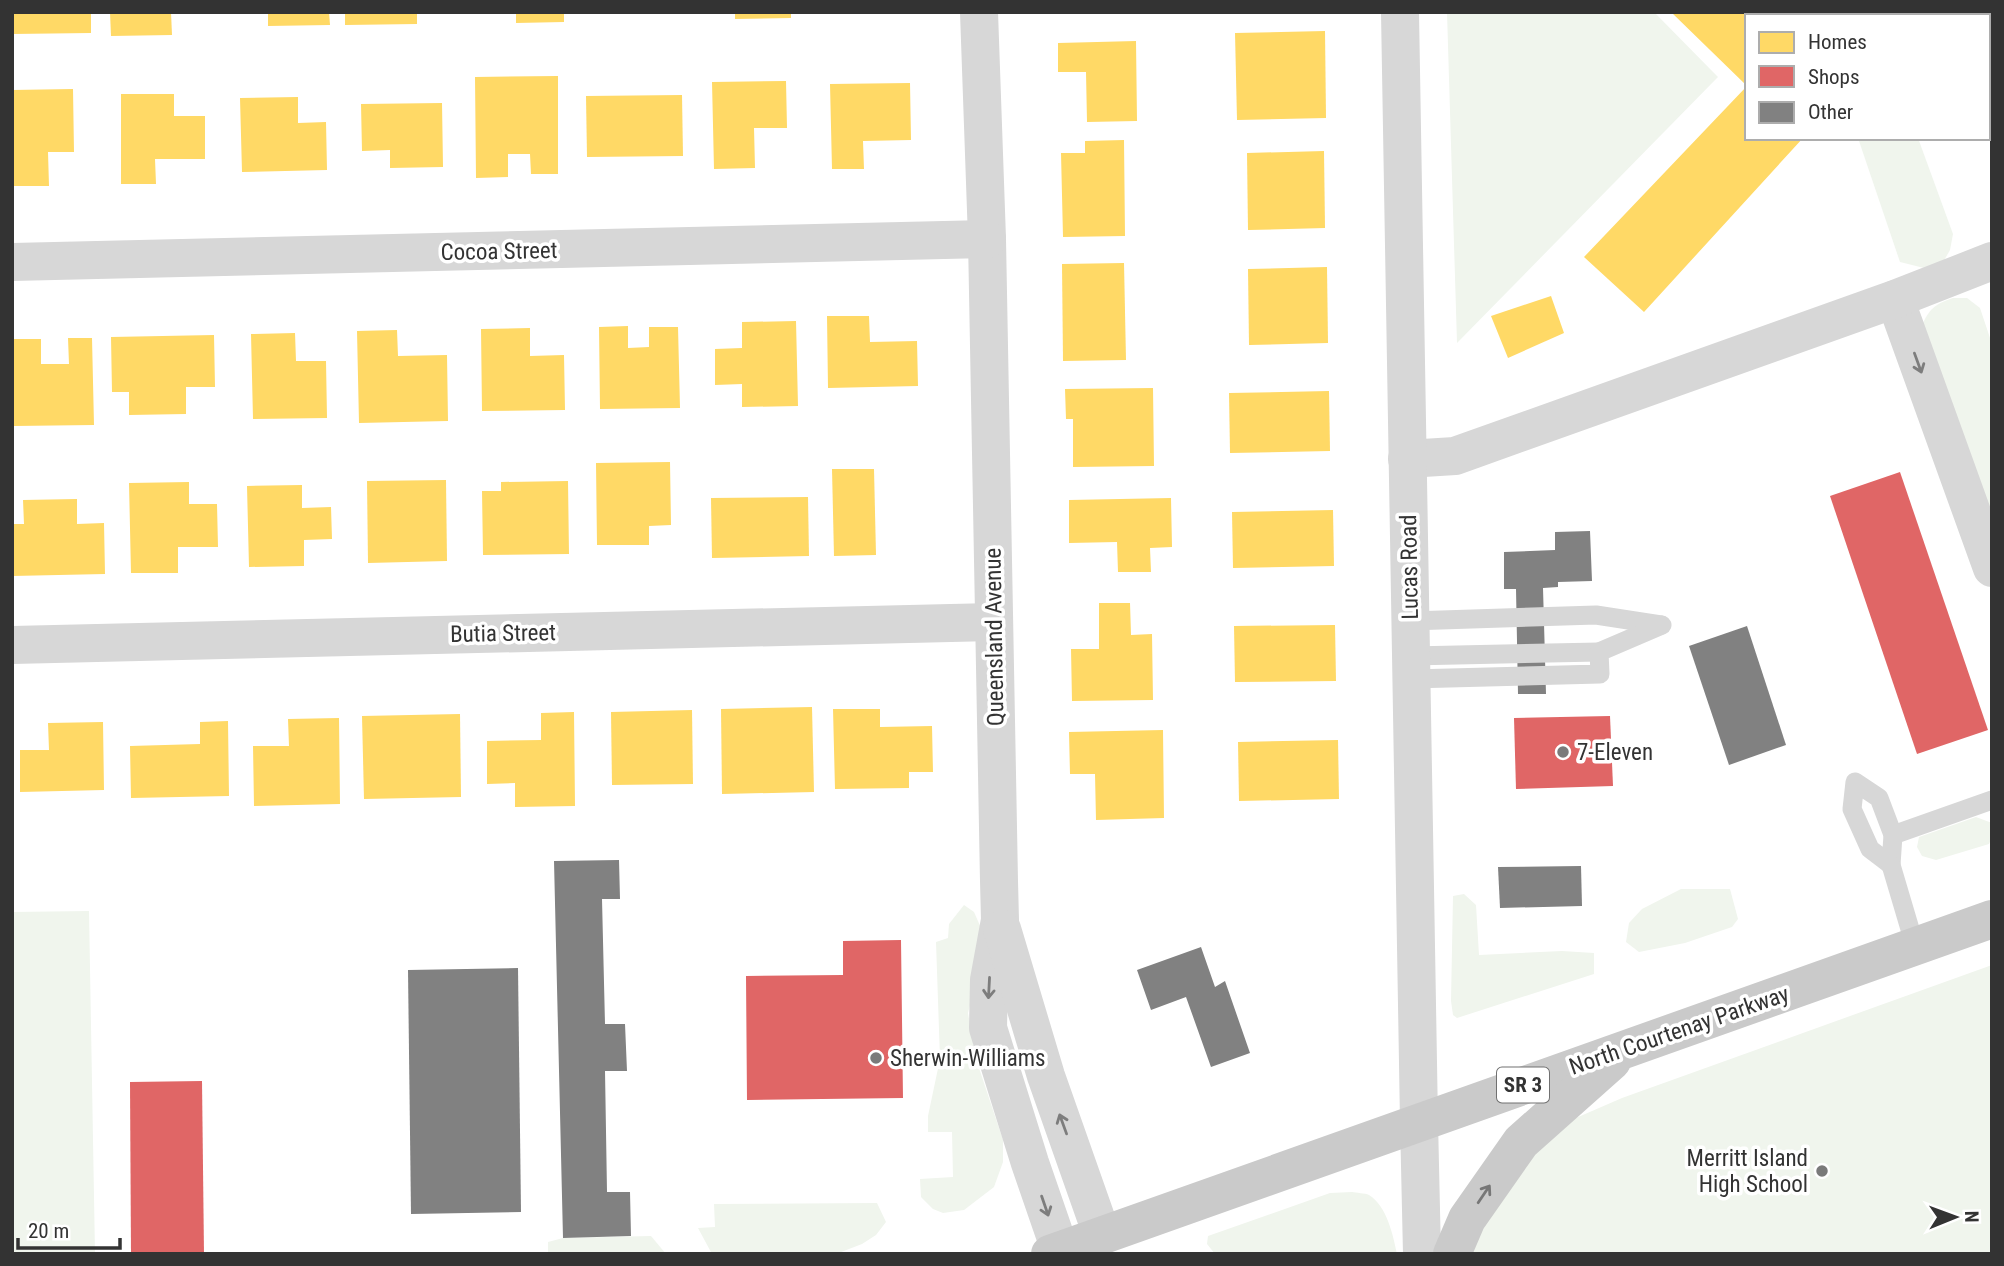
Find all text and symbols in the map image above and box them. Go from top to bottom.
legend [1745,14,1990,140]
text: Homes [1808,30,1867,54]
text: Shops [1808,65,1860,89]
text: Other [1808,100,1853,124]
street label: Cocoa Street [440,237,558,266]
one-way arrow [1913,352,1925,374]
street label: Lucas Road [1395,514,1424,620]
street label: Queensland Avenue [979,548,1010,726]
street label: Butia Street [450,619,556,648]
place label: 7-Eleven [1577,739,1653,766]
marker: 7-Eleven [1555,744,1571,760]
one-way arrow [983,976,996,999]
street label: North Courtenay Parkway [1566,980,1793,1081]
place label: Sherwin-Williams [890,1045,1046,1072]
marker: Sherwin-Williams [868,1050,884,1066]
road number: SR 3 [1497,1068,1549,1102]
one-way arrow [1056,1114,1068,1136]
place label: Merritt Island High School [1687,1145,1808,1198]
marker: Merritt Island High School [1814,1163,1830,1179]
north arrow [1920,1182,1990,1252]
one-way arrow [1477,1185,1491,1204]
one-way arrow [1040,1195,1052,1217]
scale bar [18,1206,119,1250]
text: N [1960,1211,1983,1223]
text: 20 m [28,1219,69,1243]

